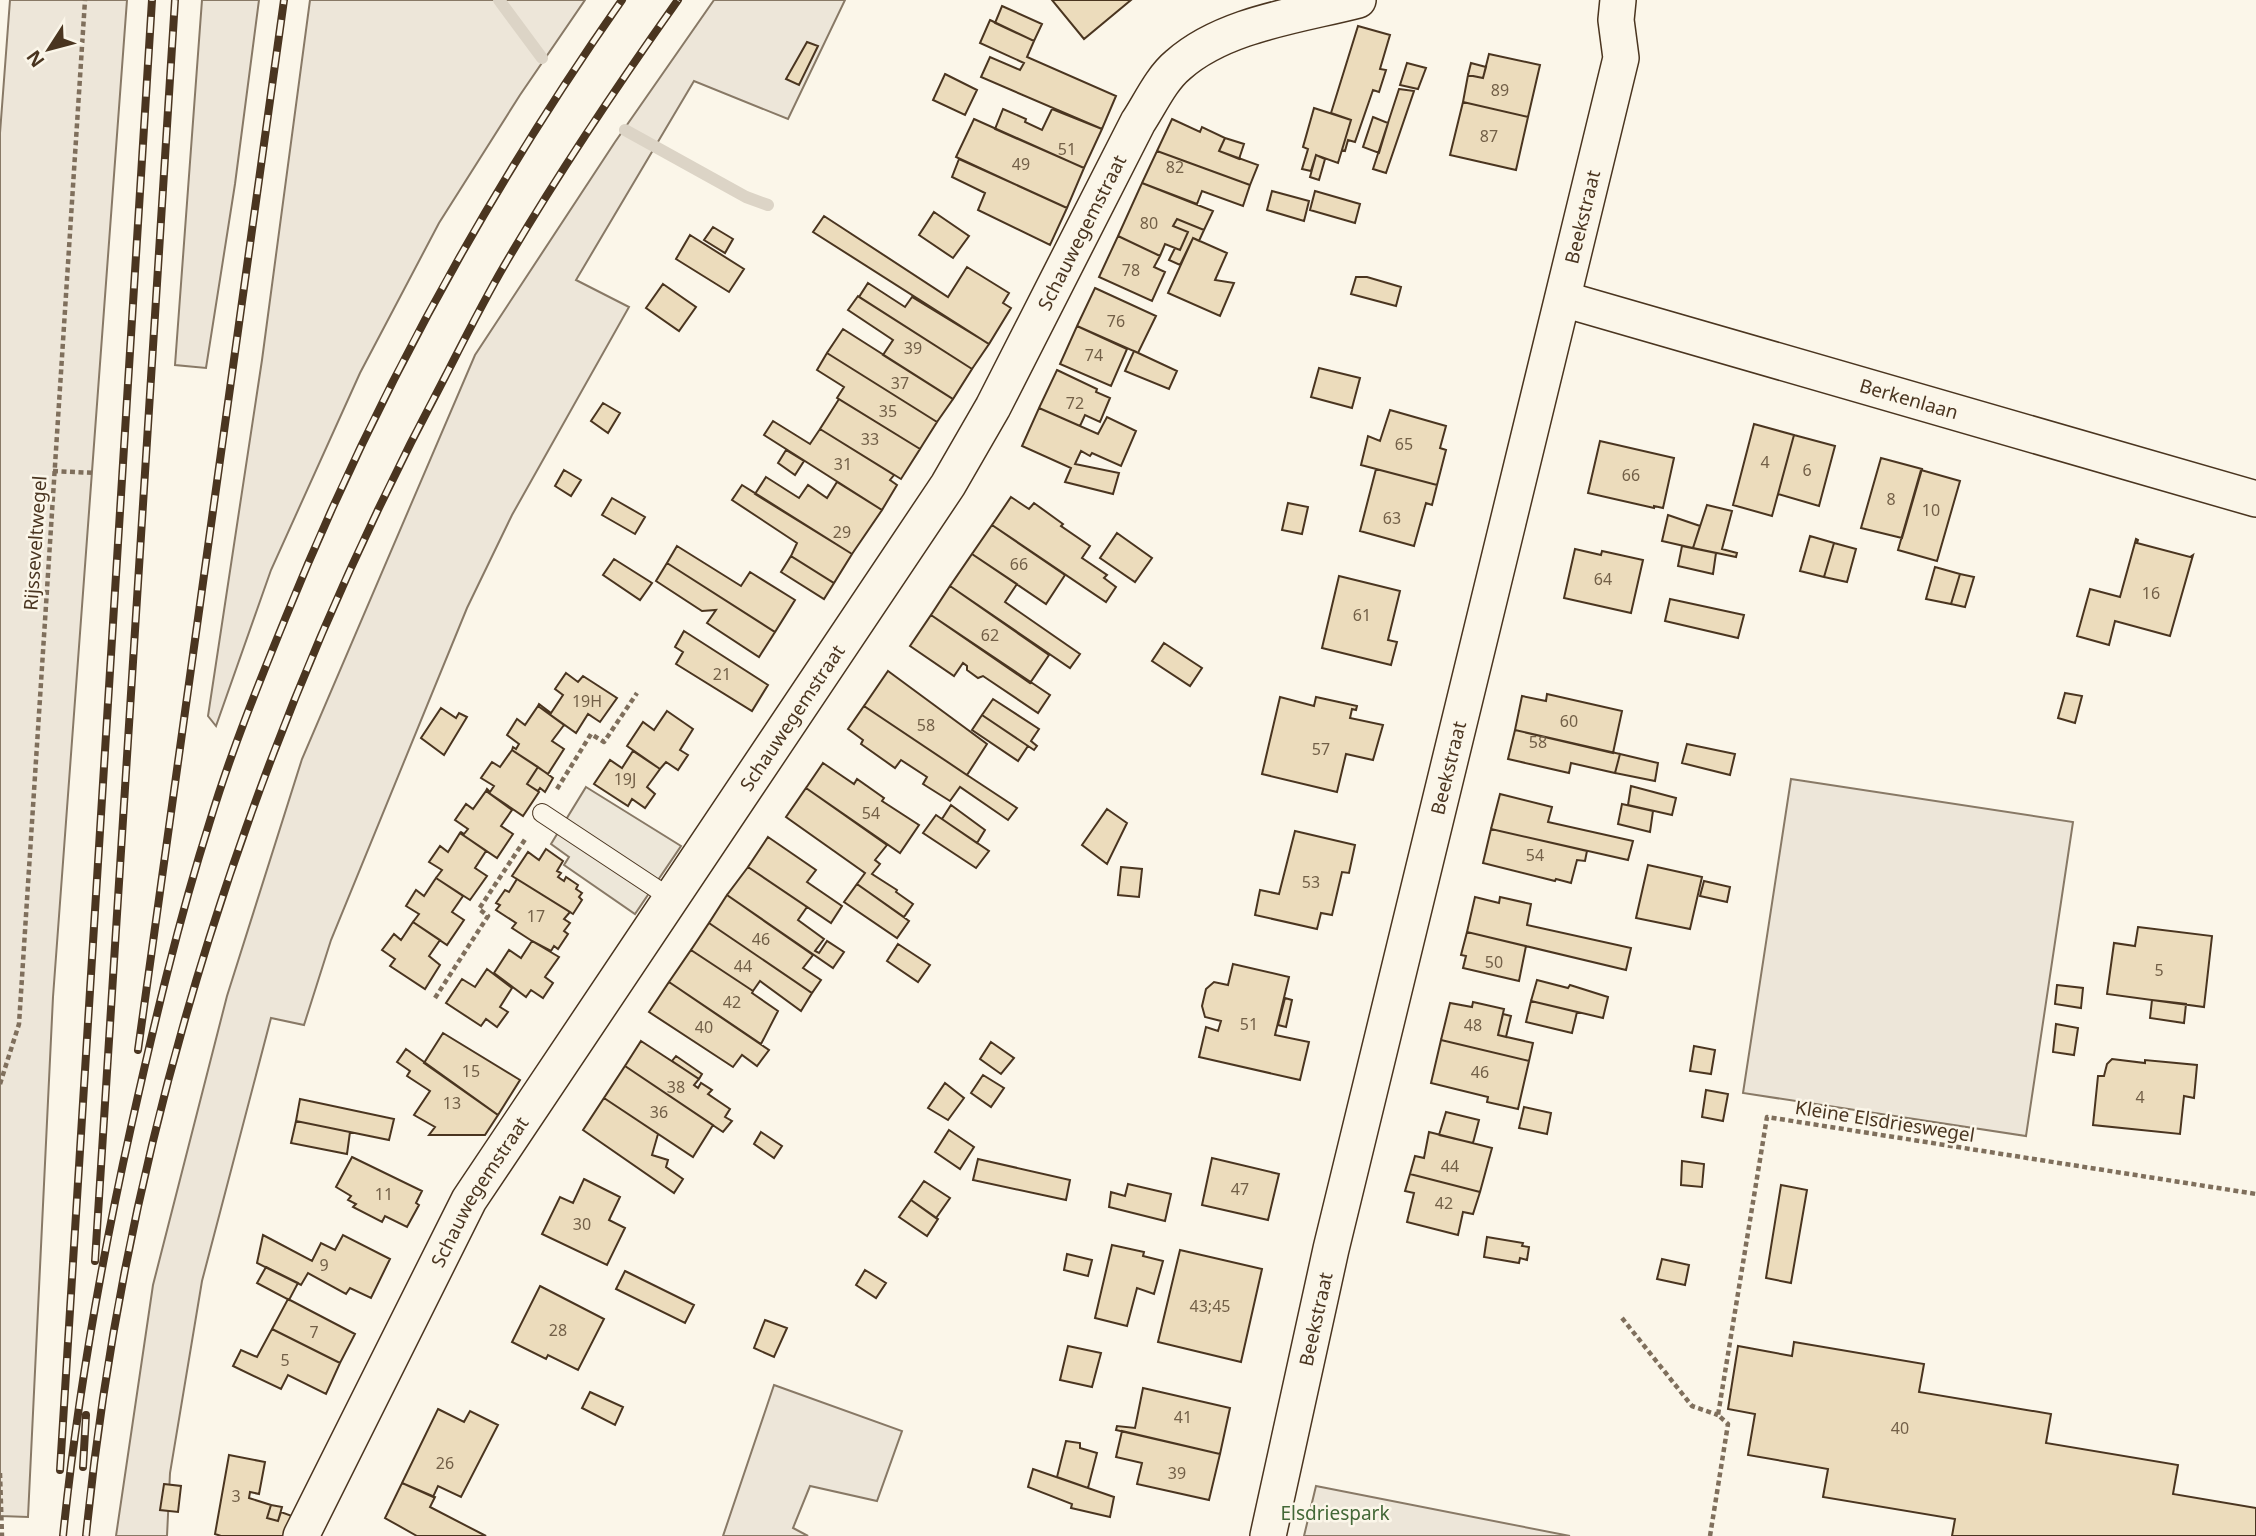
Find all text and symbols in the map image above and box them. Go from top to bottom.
north arrow [14,14,84,84]
text: N [20,45,50,73]
house number: 89 [1491,79,1509,101]
house number: 87 [1480,125,1498,147]
house number: 51 [1058,138,1076,160]
street label: Schauwegemstraat [1031,150,1132,315]
house number: 49 [1012,153,1030,175]
house number: 82 [1166,156,1184,178]
street label: Beekstraat [1558,167,1606,267]
house number: 80 [1140,212,1158,234]
house number: 78 [1122,259,1140,281]
house number: 76 [1107,310,1125,332]
house number: 39 [904,337,922,359]
house number: 74 [1085,344,1103,366]
house number: 37 [891,372,909,394]
street label: Berkenlaan [1856,372,1961,425]
house number: 72 [1066,392,1084,414]
house number: 35 [879,400,897,422]
house number: 33 [861,428,879,450]
house number: 65 [1395,433,1413,455]
house number: 4 [1760,451,1770,473]
house number: 31 [834,453,852,475]
house number: 6 [1802,459,1812,481]
house number: 66 [1622,464,1640,486]
street label: Rijsseveltwegel [17,475,53,611]
house number: 8 [1886,488,1896,510]
house number: 10 [1922,499,1940,521]
house number: 63 [1383,507,1401,529]
house number: 29 [833,521,851,543]
house number: 66 [1010,553,1028,575]
house number: 64 [1594,568,1612,590]
house number: 16 [2142,582,2160,604]
house number: 61 [1353,604,1371,626]
house number: 62 [981,624,999,646]
street label: Schauwegemstraat [734,639,851,796]
house number: 21 [713,663,731,685]
house number: 19H [572,690,602,712]
house number: 60 [1560,710,1578,732]
house number: 58 [917,714,935,736]
street label: Beekstraat [1424,718,1472,817]
house number: 58 [1529,731,1547,753]
house number: 57 [1312,738,1330,760]
house number: 19J [614,768,636,790]
house number: 54 [862,802,880,824]
house number: 54 [1526,844,1544,866]
house number: 53 [1302,871,1320,893]
house number: 17 [527,905,545,927]
house number: 46 [752,928,770,950]
house number: 50 [1485,951,1503,973]
house number: 44 [734,955,752,977]
house number: 5 [2154,959,2164,981]
house number: 42 [723,991,741,1013]
house number: 51 [1240,1013,1258,1035]
house number: 48 [1464,1014,1482,1036]
house number: 40 [695,1016,713,1038]
house number: 15 [462,1060,480,1082]
house number: 46 [1471,1061,1489,1083]
house number: 38 [667,1076,685,1098]
house number: 4 [2135,1086,2145,1108]
house number: 13 [443,1092,461,1114]
street label: Kleine Elsdrieswegel [1793,1094,1977,1148]
house number: 36 [650,1101,668,1123]
street label: Schauwegemstraat [425,1111,534,1271]
house number: 44 [1441,1155,1459,1177]
house number: 47 [1231,1178,1249,1200]
house number: 11 [375,1183,393,1205]
house number: 42 [1435,1192,1453,1214]
house number: 30 [573,1213,591,1235]
house number: 9 [319,1254,329,1276]
street label: Beekstraat [1293,1270,1339,1369]
house number: 43;45 [1190,1295,1230,1317]
house number: 28 [549,1319,567,1341]
house number: 7 [309,1321,319,1343]
house number: 5 [280,1349,290,1371]
house number: 41 [1174,1406,1192,1428]
house number: 40 [1891,1417,1909,1439]
house number: 26 [436,1452,454,1474]
house number: 39 [1168,1462,1186,1484]
house number: 3 [231,1485,241,1507]
park label: Elsdriespark [1280,1500,1390,1526]

